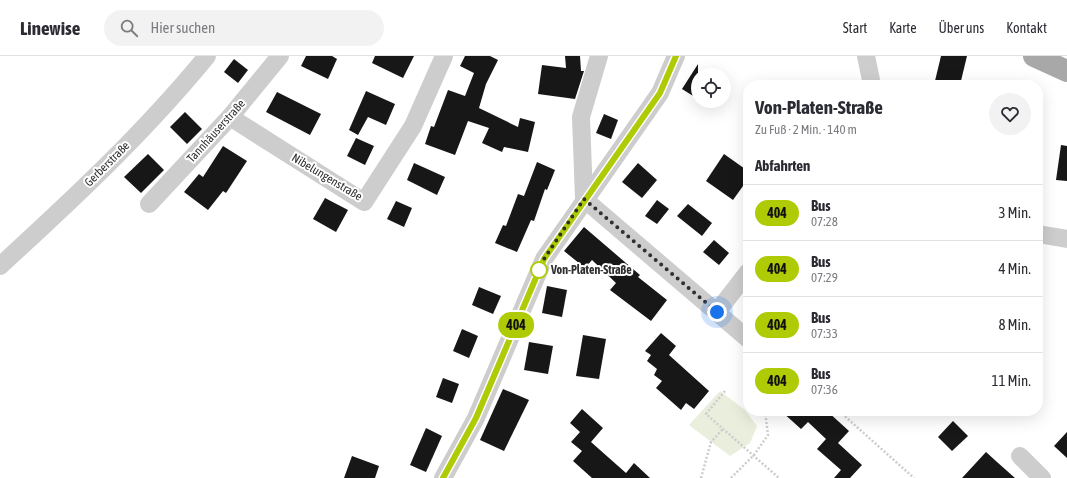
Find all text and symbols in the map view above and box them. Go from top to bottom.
search box [104,10,384,46]
text: Linewise [20,17,80,39]
icon: search [118,17,140,39]
text: Hier suchen [150,19,215,36]
text: Start [843,20,867,36]
text: Karte [889,20,917,36]
text: Über uns [939,20,984,36]
text: Kontakt [1006,20,1047,36]
map controls [691,68,731,108]
button: locate [691,68,731,108]
button: heart [989,93,1031,135]
text: Von-Platen-Straße [755,96,883,118]
street label: Tannhäuserstraße [184,97,248,165]
text: Zu Fuß · 2 Min. · 140 m [755,122,857,137]
street label: Gerberstraße [82,139,132,189]
street label: Nibelungenstraße [289,150,365,204]
text: Abfahrten [755,157,810,174]
text: Bus [811,197,831,214]
text: 3 Min. [998,204,1031,221]
text: 404 [767,205,787,221]
text: 07:28 [811,214,838,229]
text: Bus [811,253,831,270]
text: 4 Min. [998,260,1031,277]
marker: Von-Platen-Straße [530,261,548,279]
text: 404 [767,261,787,277]
place label: Von-Platen-Straße [550,263,632,277]
text: 07:29 [811,270,838,285]
your location [707,302,727,322]
text: Bus [811,309,831,326]
line badge: 404 [493,312,539,338]
text: 8 Min. [998,316,1031,333]
text: 404 [506,317,526,333]
text: 404 [767,317,787,333]
text: 07:33 [811,326,838,341]
text: Bus [811,365,831,382]
text: 11 Min. [991,372,1031,389]
text: 404 [767,373,787,389]
text: 07:36 [811,382,838,397]

